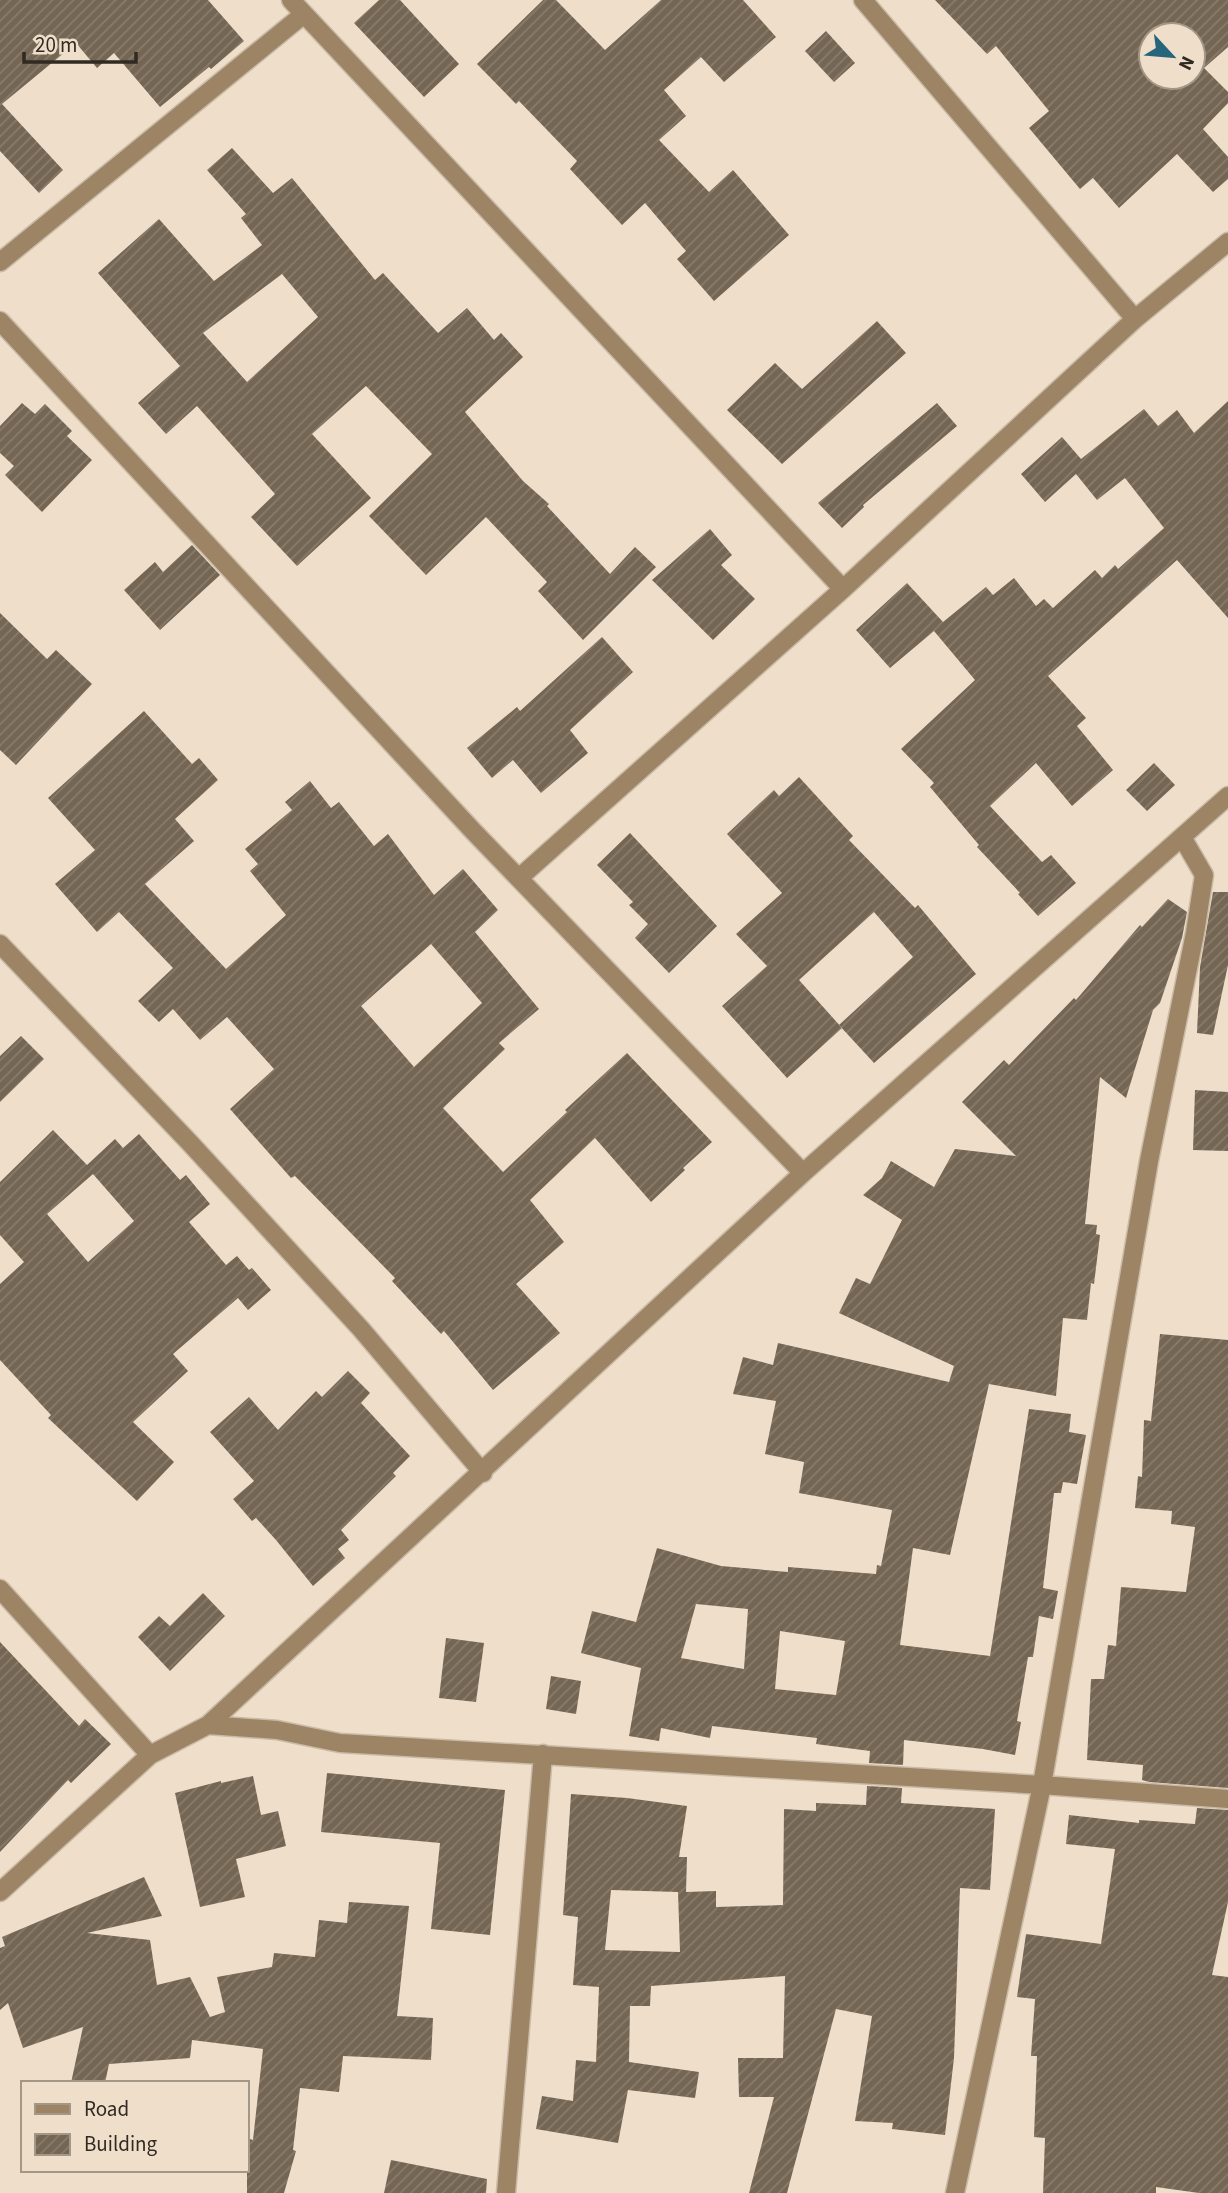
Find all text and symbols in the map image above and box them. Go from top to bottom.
scale bar [24,21,136,65]
north arrow [1137,21,1207,91]
text: 20 m [35,30,77,60]
text: N [1171,51,1201,74]
legend [21,2081,248,2172]
text: Road [84,2094,129,2124]
text: Building [84,2129,158,2159]

